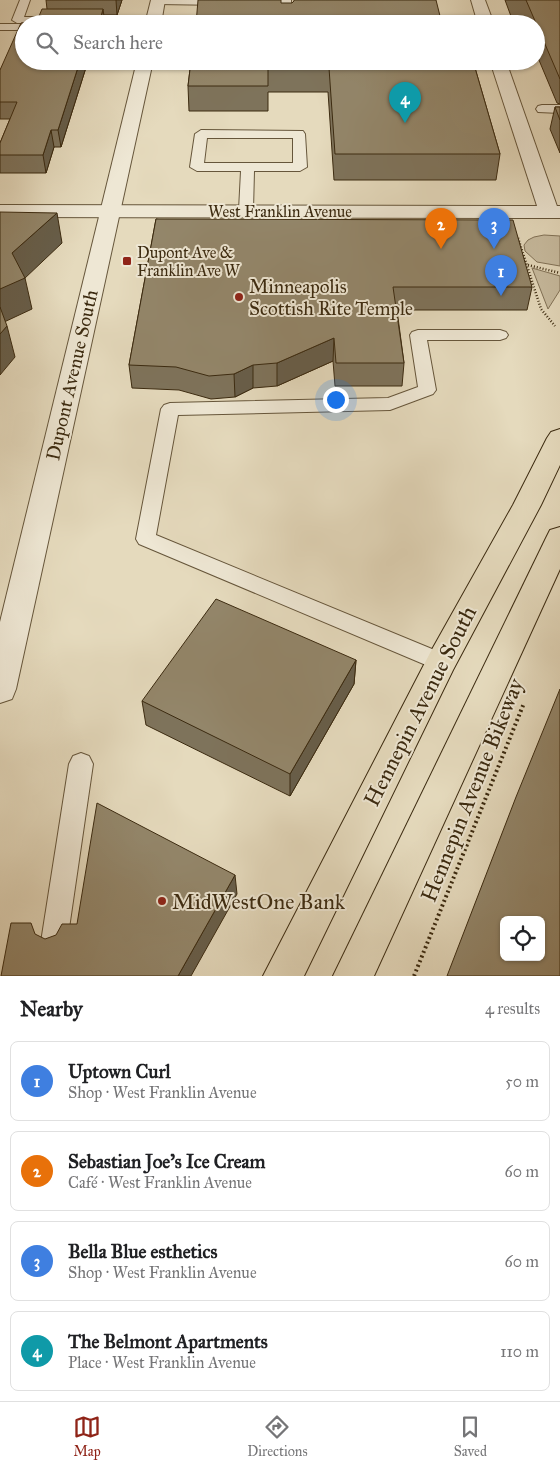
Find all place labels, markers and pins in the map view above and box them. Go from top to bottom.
pin: 4 [389,82,421,123]
pin: 2 [425,208,457,249]
pin: 3 [478,208,510,249]
place label: Dupont Ave & Franklin Ave W [137,243,240,280]
marker: Dupont Ave & Franklin Ave W [121,255,133,267]
pin: 1 [485,255,517,296]
place label: Minneapolis Scottish Rite Temple [249,275,413,320]
marker: Minneapolis Scottish Rite Temple [233,291,245,303]
place label: MidWestOne Bank [172,888,346,915]
marker: MidWestOne Bank [156,895,168,907]

